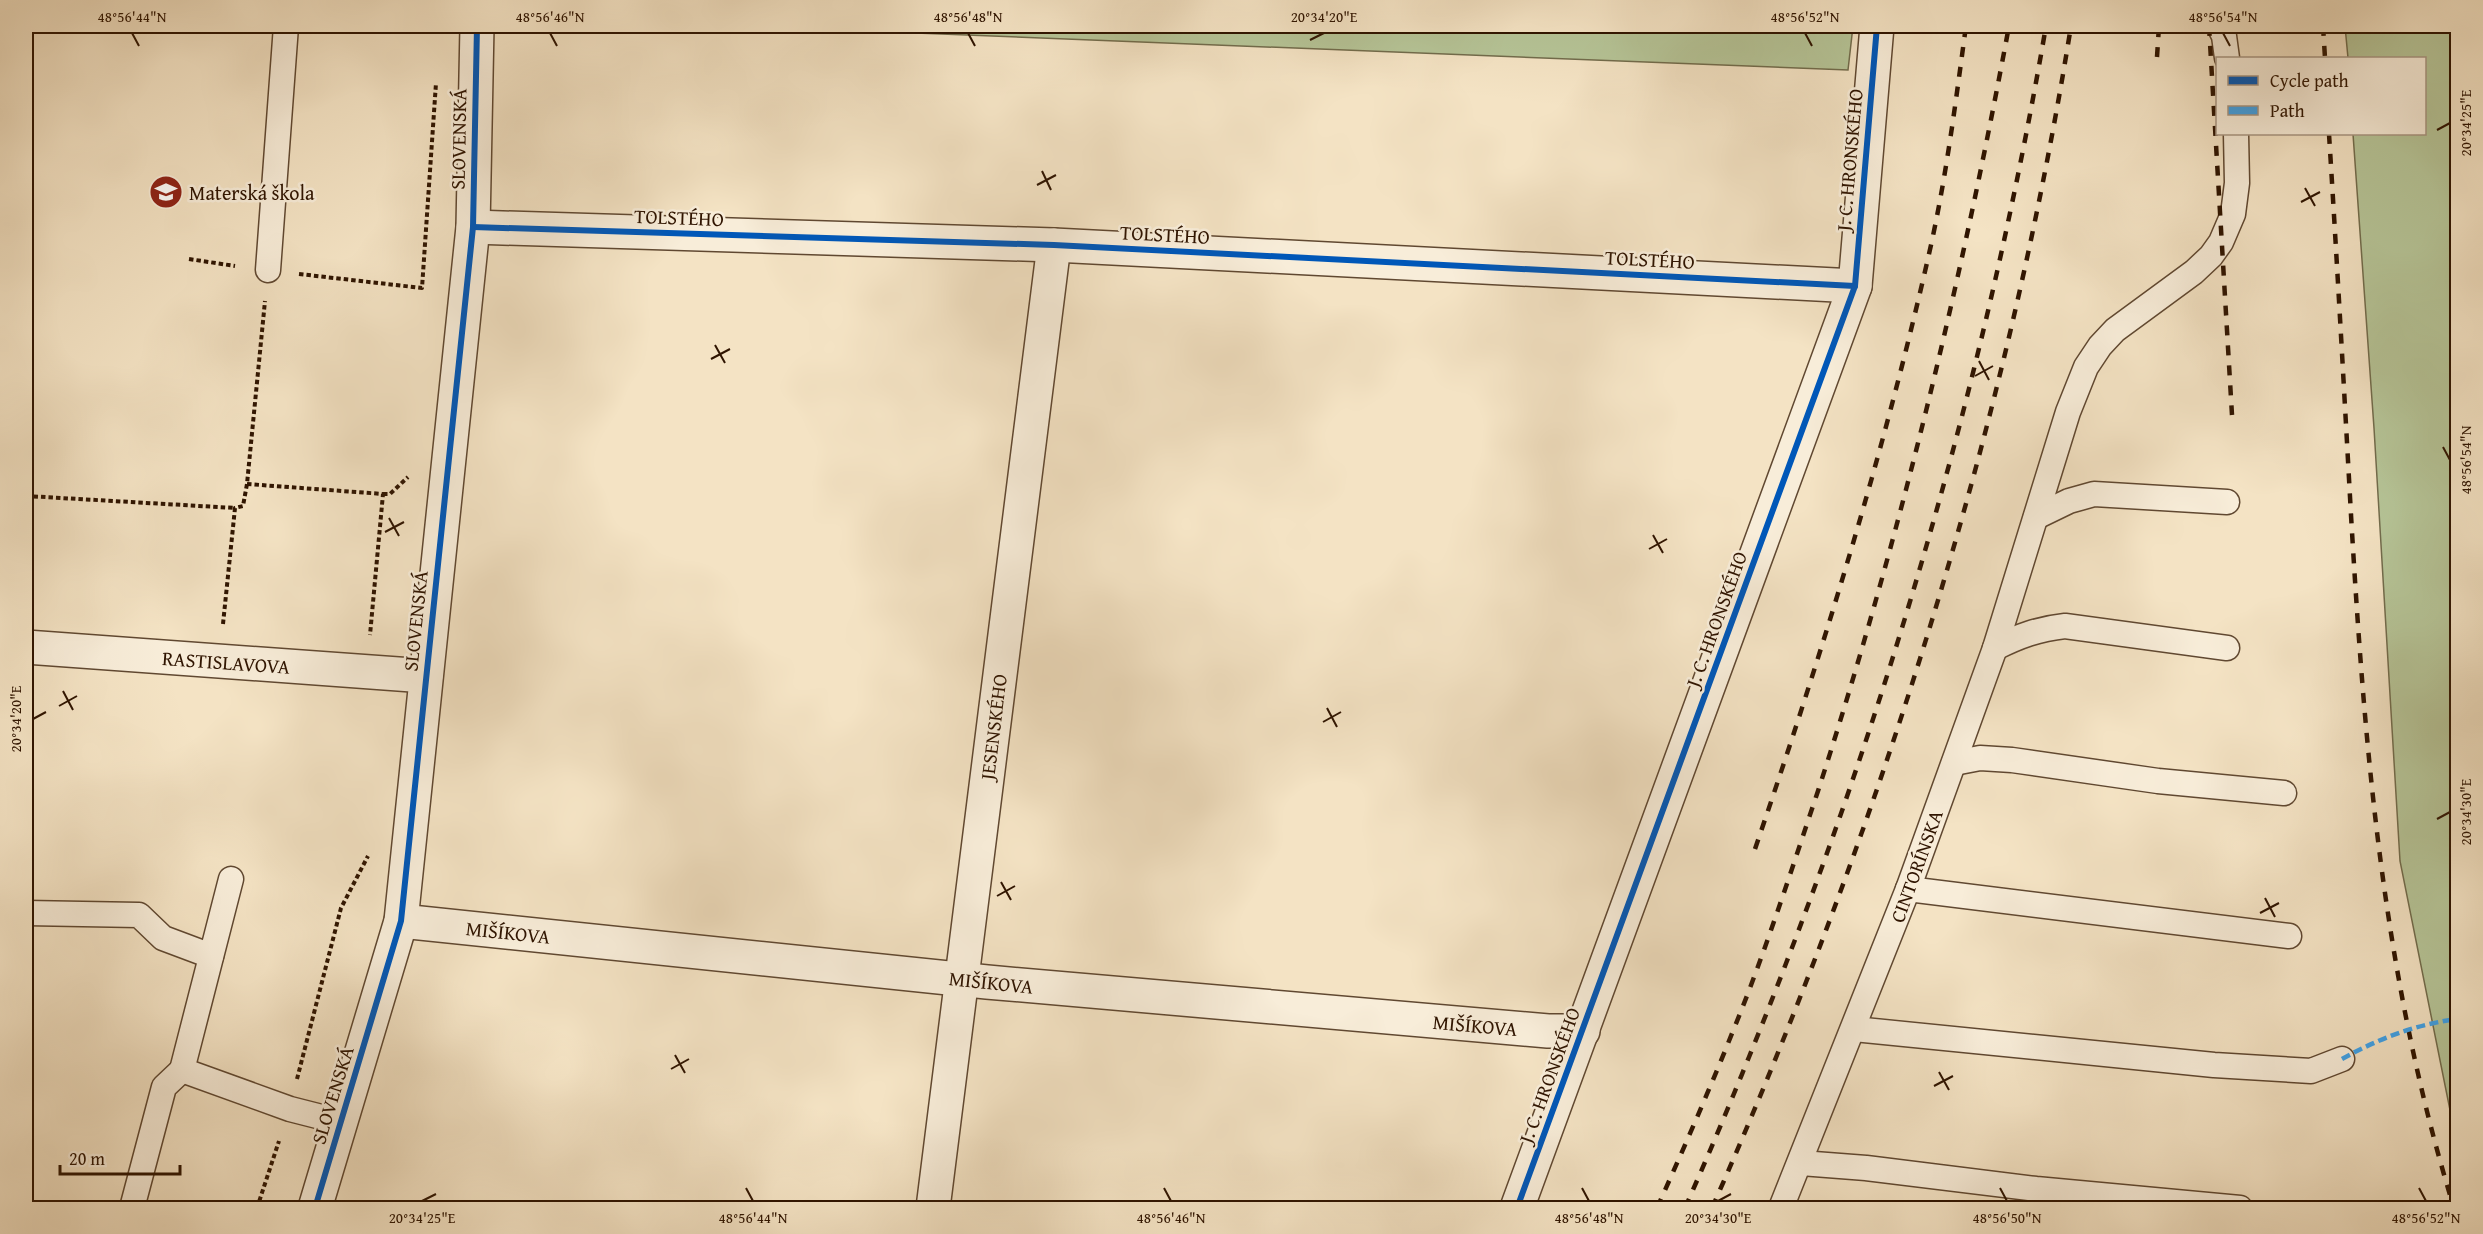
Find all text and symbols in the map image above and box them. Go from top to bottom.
text: 48°56'44"N [98,6,167,27]
text: 48°56'46"N [516,6,585,27]
text: 48°56'48"N [934,6,1003,27]
text: 20°34'20"E [1291,6,1358,27]
text: 48°56'52"N [1771,6,1840,27]
text: 48°56'54"N [2189,6,2258,27]
legend [2216,57,2426,135]
text: Cycle path [2270,67,2349,94]
street label: SLOVENSKÁ [443,88,473,190]
street label: J. C. HRONSKÉHO [1828,88,1870,235]
text: 20°34'25"E [2455,89,2476,156]
text: Path [2270,97,2305,124]
school or university icon: Materská škola [148,174,184,210]
place label: Materská škola [189,178,315,207]
street label: TOLSTÉHO [634,201,724,233]
street label: TOLSTÉHO [1119,217,1211,251]
street label: TOLSTÉHO [1604,242,1696,276]
text: 48°56'54"N [2455,425,2476,494]
street label: J. C. HRONSKÉHO [1677,547,1754,694]
street label: SLOVENSKÁ [395,569,435,673]
street label: RASTISLAVOVA [161,643,291,681]
street label: JESENSKÉHO [972,672,1014,785]
text: 20°34'20"E [5,685,26,752]
text: 20°34'30"E [2455,778,2476,845]
street label: CINTORÍNSKA [1882,806,1950,926]
street label: MIŠÍKOVA [464,913,552,951]
street label: MIŠÍKOVA [947,963,1035,1001]
street label: J. C. HRONSKÉHO [1510,1003,1587,1150]
street label: MIŠÍKOVA [1432,1007,1518,1043]
street label: SLOVENSKÁ [303,1042,361,1148]
scale bar [60,1138,180,1176]
text: 20 m [69,1145,105,1172]
text: 20°34'25"E [389,1207,456,1228]
text: 48°56'44"N [719,1207,788,1228]
text: 48°56'46"N [1137,1207,1206,1228]
text: 48°56'48"N [1555,1207,1624,1228]
text: 20°34'30"E [1685,1207,1752,1228]
text: 48°56'50"N [1973,1207,2042,1228]
text: 48°56'52"N [2392,1207,2461,1228]

